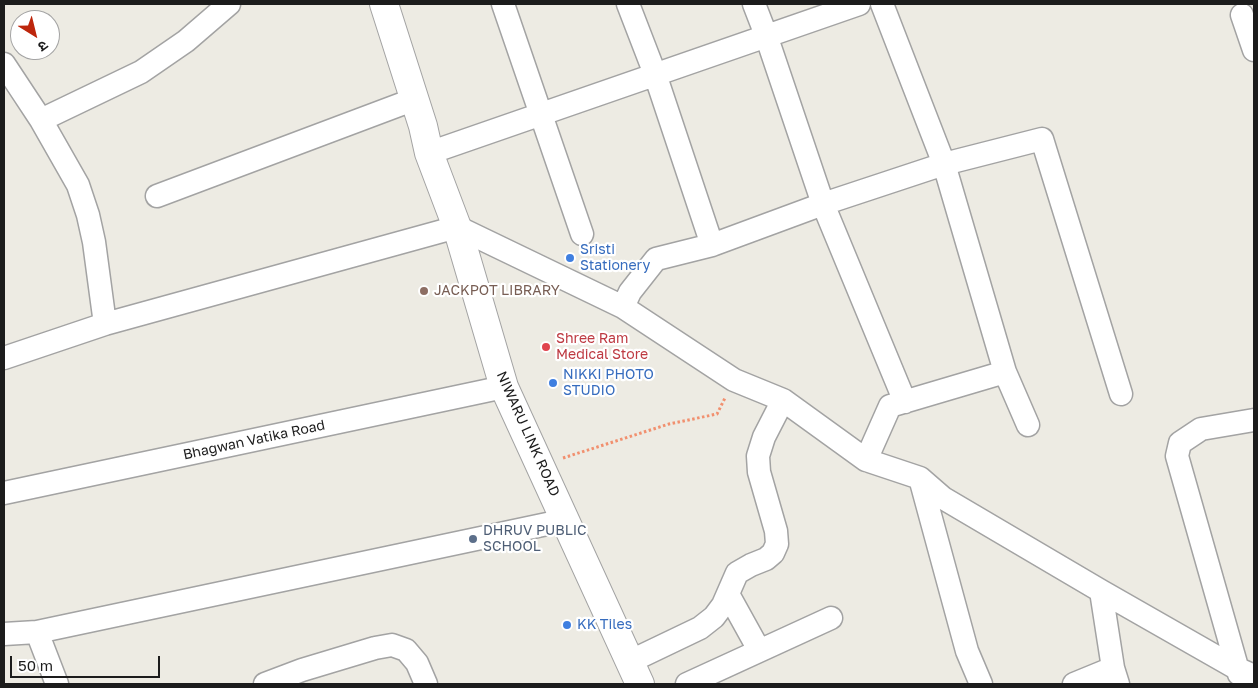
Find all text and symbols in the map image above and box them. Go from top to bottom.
north arrow [10,10,60,60]
text: उ [35,37,52,56]
place label: Sristi Stationery [580,242,650,274]
marker: Sristi Stationery [564,252,576,264]
place label: JACKPOT LIBRARY [434,283,560,299]
marker: JACKPOT LIBRARY [418,285,430,297]
place label: Shree Ram Medical Store [556,331,648,364]
marker: Shree Ram Medical Store [540,341,552,353]
place label: NIKKI PHOTO STUDIO [563,367,654,400]
street label: NIWARU LINK ROAD [493,369,563,499]
marker: NIKKI PHOTO STUDIO [547,377,559,389]
street label: Bhagwan Vatika Road [181,417,327,463]
place label: DHRUV PUBLIC SCHOOL [483,523,587,556]
marker: DHRUV PUBLIC SCHOOL [467,533,479,545]
place label: KK Tiles [577,617,632,633]
marker: KK Tiles [561,619,573,631]
scale bar [12,646,162,678]
text: 50 m [18,656,53,674]

